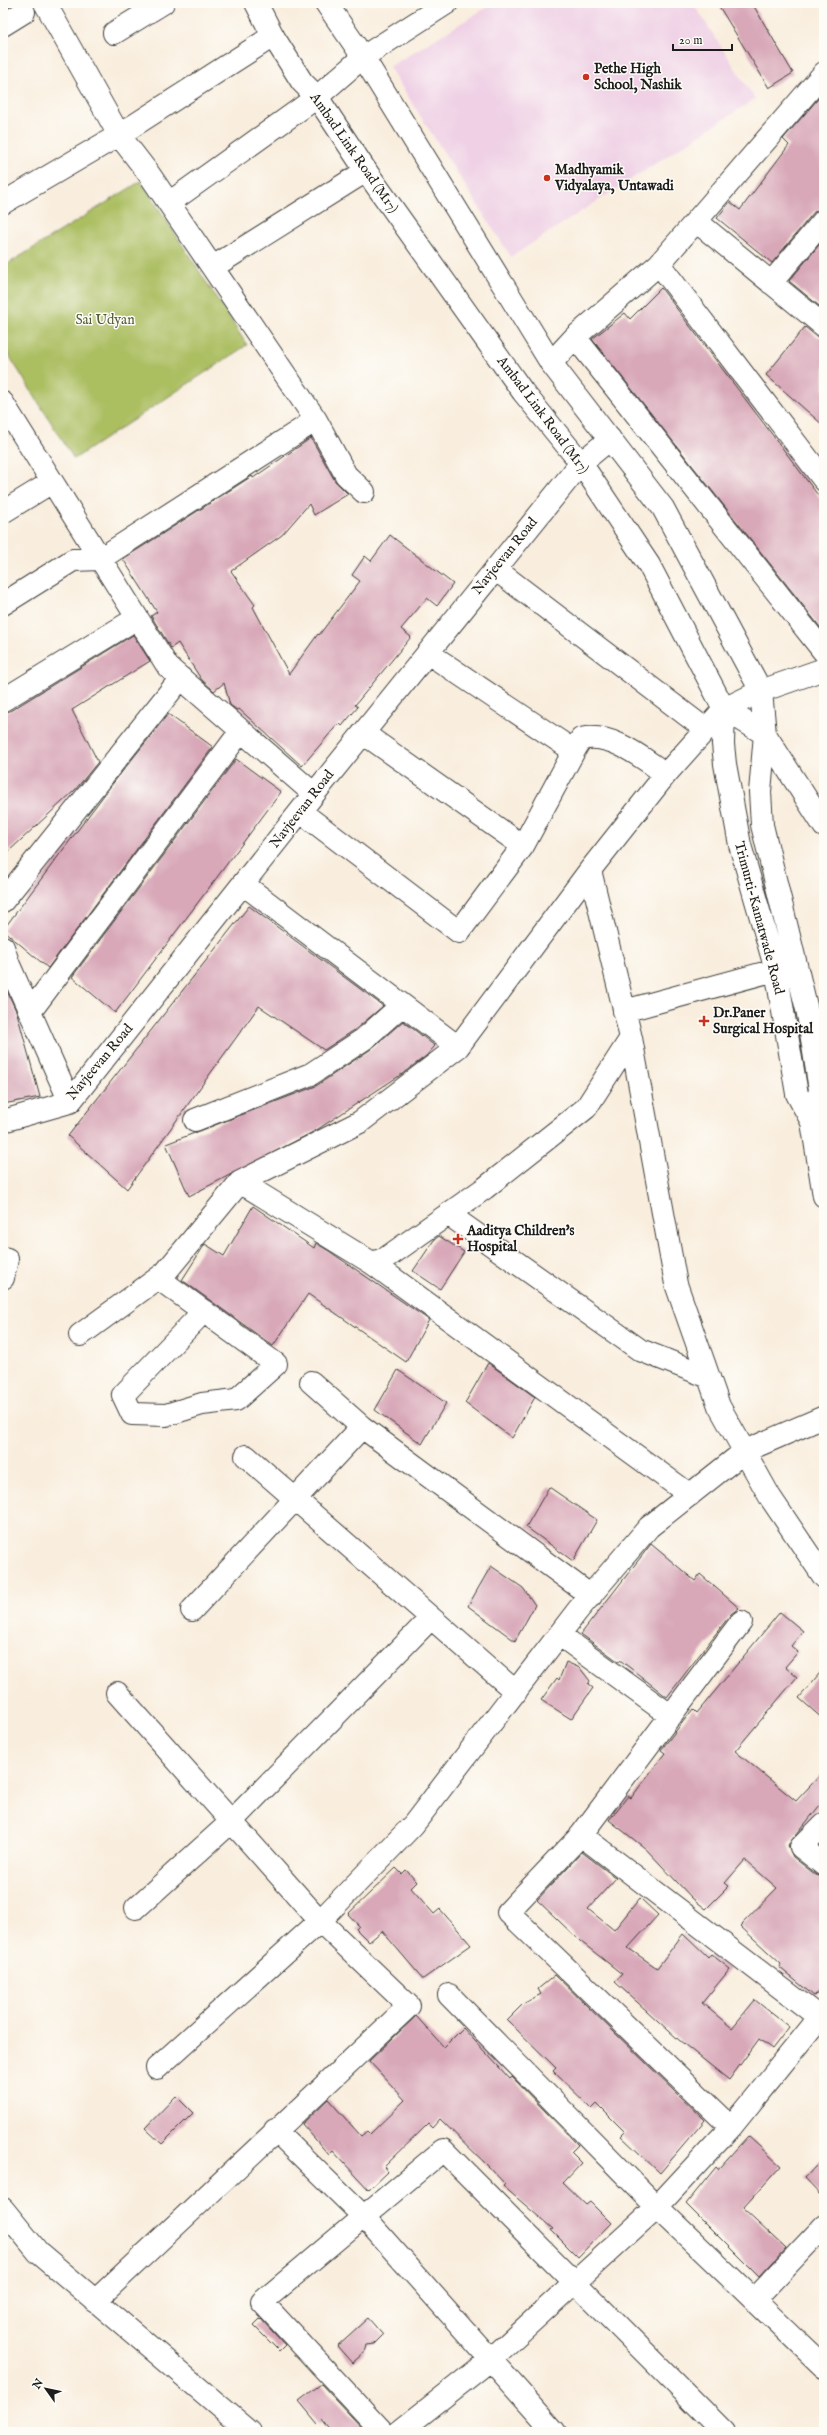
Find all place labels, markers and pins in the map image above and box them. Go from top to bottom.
place label: Pethe High School, Nashik [594,60,682,94]
marker: Pethe High School, Nashik [581,72,591,82]
place label: Madhyamik Vidyalaya, Untawadi [554,161,674,195]
marker: Madhyamik Vidyalaya, Untawadi [542,173,552,183]
place label: Dr.Paner Surgical Hospital [713,1004,814,1038]
marker: Dr.Paner Surgical Hospital [698,1015,710,1027]
place label: Aaditya Children's Hospital [466,1222,575,1256]
marker: Aaditya Children's Hospital [452,1233,464,1245]

